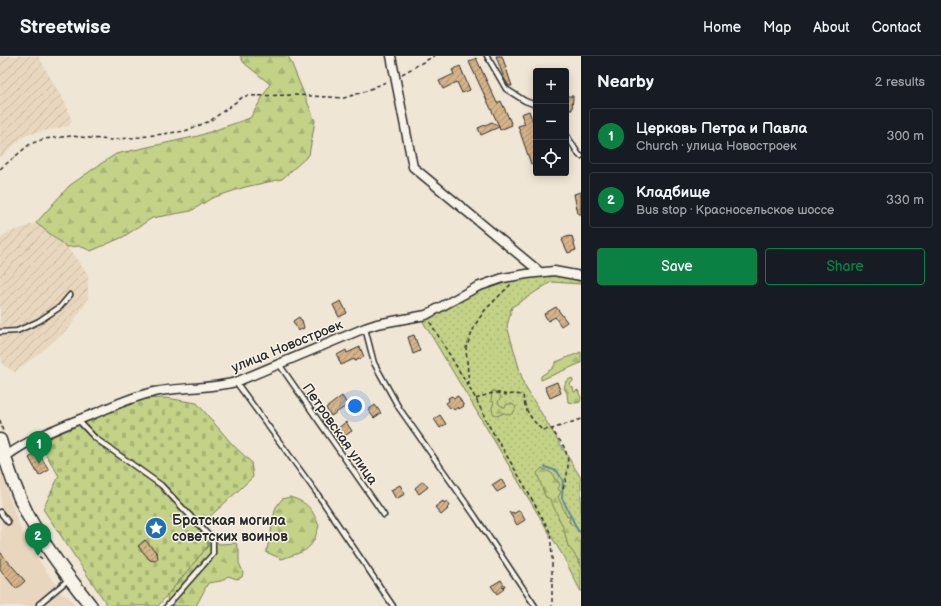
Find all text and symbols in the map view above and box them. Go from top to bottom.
text: Streetwise [20,16,111,39]
text: Home [703,19,741,36]
text: Map [763,19,791,36]
text: About [813,19,850,36]
text: Contact [872,19,921,36]
map controls [533,68,569,176]
button: + [533,68,569,104]
text: Nearby [597,72,654,92]
text: 2 results [875,74,925,90]
button: − [533,104,569,140]
text: Церковь Петра и Павла [636,119,807,138]
text: 1 [608,128,614,144]
text: 300 m [886,128,924,144]
text: Church · улица Новостроек [636,138,797,154]
button: locate [533,140,569,176]
text: Кладбище [636,183,710,202]
text: 2 [607,192,615,208]
text: 330 m [886,192,924,208]
text: Bus stop · Красносельское шоссе [636,202,834,218]
button: Save [597,248,757,285]
button: Share [765,248,925,285]
street label: улица Новостроек [229,316,346,376]
street label: Петровская улица [299,380,382,489]
your location [345,396,365,416]
pin: 1 [26,431,52,464]
place label: Братская могила советских воинов [172,512,288,545]
place icon: Братская могила советских воинов [143,515,169,541]
pin: 2 [25,523,51,556]

